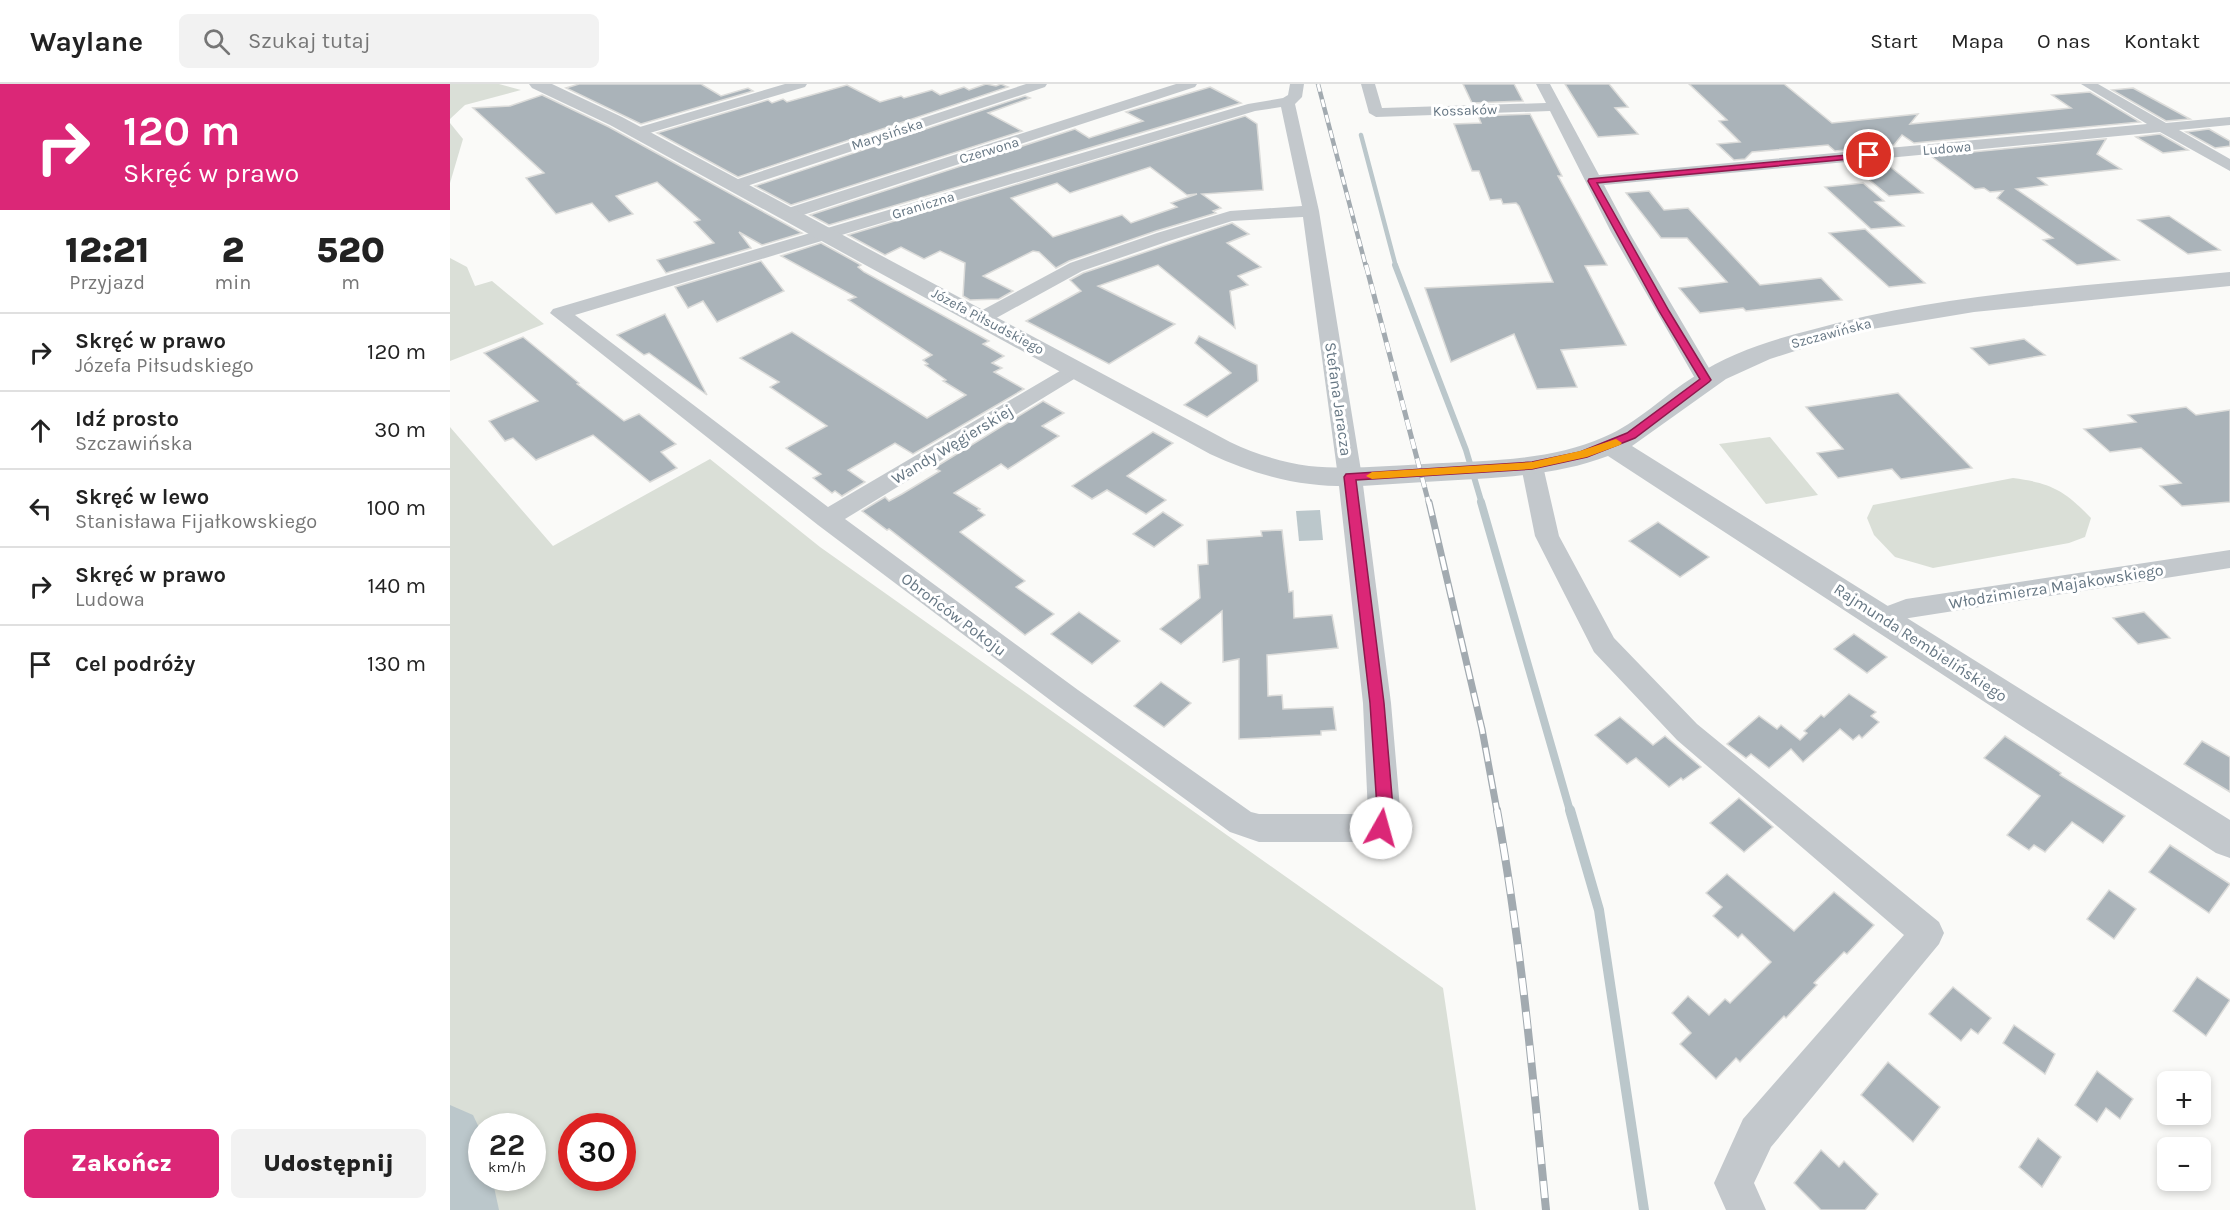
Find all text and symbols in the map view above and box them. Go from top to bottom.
search box [179,14,599,68]
text: Waylane [30,25,143,58]
icon: search [200,25,233,58]
text: Szukaj tutaj [248,28,371,54]
text: Start [1870,29,1918,53]
text: Mapa [1951,29,2004,53]
text: O nas [2037,29,2091,53]
text: Kontakt [2124,29,2200,53]
street label: Kossaków [1433,101,1497,120]
text: 120 m [123,106,240,156]
icon: right [24,108,102,186]
street label: Marysińska [849,115,925,154]
pin [1843,129,1894,180]
street label: Czerwona [957,133,1021,168]
icon: arrive [1852,138,1885,171]
street label: Ludowa [1922,138,1972,159]
text: Skręć w prawo [123,157,299,189]
street label: Graniczna [890,188,956,223]
text: 12:21 [65,229,149,271]
text: 2 [221,229,244,271]
text: 520 [316,229,385,271]
text: Przyjazd [69,271,145,294]
text: min [214,271,251,294]
text: m [341,271,360,294]
street label: Józefa Piłsudskiego [929,285,1047,358]
street label: Szczawińska [1789,315,1873,352]
text: Skręć w prawo [75,328,226,354]
icon: right [24,336,57,369]
text: 120 m [367,339,426,365]
street label: Stefana Jaracza [1321,341,1356,457]
text: Józefa Piłsudskiego [75,354,254,377]
street label: Wandy Węgierskiej [888,401,1016,488]
text: Idź prosto [75,406,179,432]
icon: ahead [24,414,57,447]
text: 30 m [374,417,426,443]
text: Szczawińska [75,432,193,455]
text: Skręć w lewo [75,484,209,510]
icon: left [24,492,57,525]
text: 100 m [367,495,426,521]
text: Stanisława Fijałkowskiego [75,510,317,533]
street label: Włodzimierza Majakowskiego [1947,560,2165,613]
text: Skręć w prawo [75,562,226,588]
street label: Obrońców Pokoju [897,569,1010,660]
icon: right [24,570,57,603]
text: 140 m [368,573,426,599]
street label: Rajmunda Rembielińskiego [1831,579,2011,706]
text: Ludowa [75,588,145,611]
icon: arrive [24,648,57,681]
text: Cel podróży [75,651,195,677]
text: 130 m [367,651,426,677]
position arrow [1349,796,1413,860]
map controls [2157,1071,2211,1191]
button: + [2157,1071,2211,1125]
speed limit sign: 30 [558,1113,636,1191]
text: 22 [489,1127,525,1163]
button: Zakończ [24,1129,219,1198]
button: Udostępnij [231,1129,426,1198]
button: − [2157,1137,2211,1191]
text: km/h [488,1158,526,1176]

